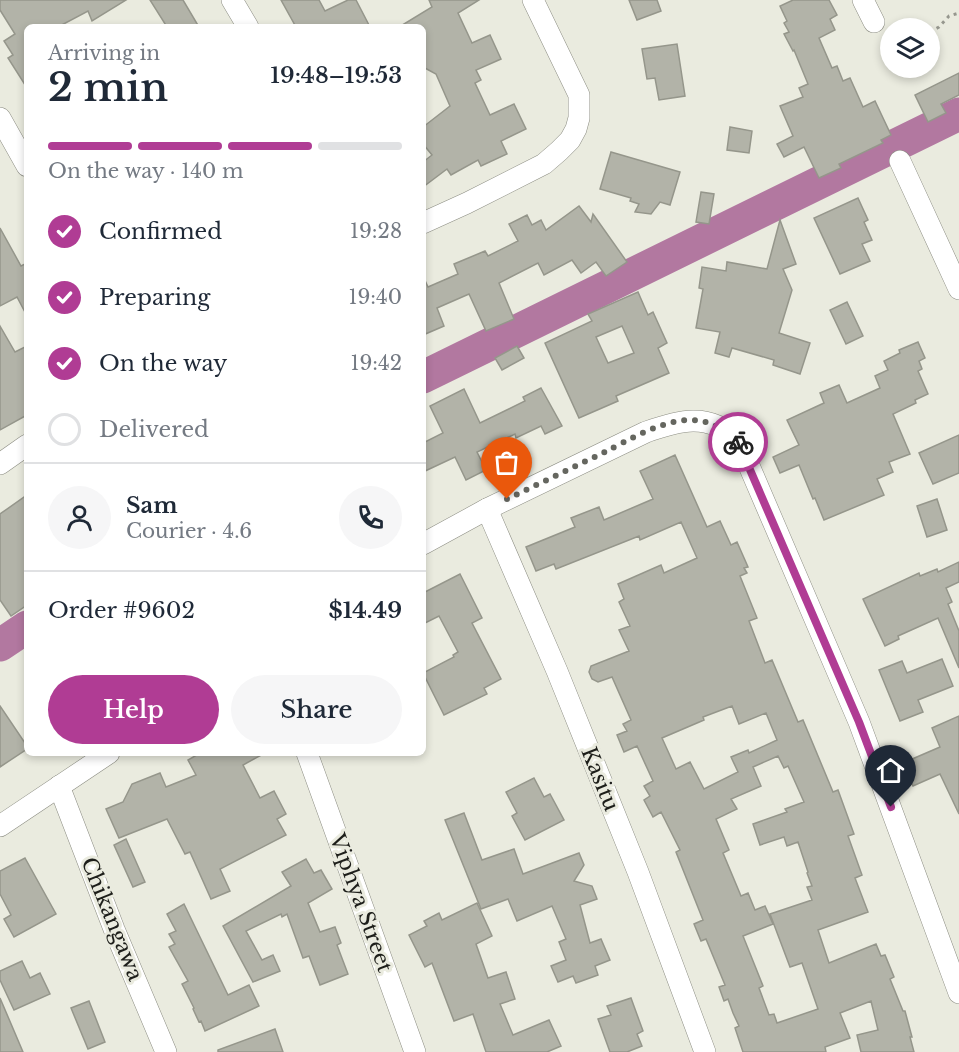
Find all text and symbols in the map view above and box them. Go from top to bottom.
map controls [880,18,940,78]
button: layers [880,18,940,78]
text: Arriving in [48,41,160,65]
text: 19:48–19:53 [270,62,402,89]
text: 2 min [48,63,168,112]
text: On the way · 140 m [48,159,243,183]
icon: check [48,215,81,248]
text: Confirmed [99,218,222,245]
text: 19:28 [350,219,402,243]
icon: check [48,281,81,314]
text: Preparing [99,284,210,311]
text: 19:40 [349,285,402,309]
icon: check [48,347,81,380]
text: On the way [99,350,227,377]
text: 19:42 [351,351,402,375]
courier [708,412,768,472]
text: Delivered [99,416,209,443]
icon: bike [722,426,755,459]
pin [481,437,532,499]
icon: bag [490,446,523,479]
button: person [48,486,111,549]
button: phone [339,486,402,549]
text: Sam [126,492,178,519]
text: Courier · 4.6 [126,519,252,543]
text: Order #9602 [48,597,195,624]
text: $14.49 [328,597,402,624]
button: Help [48,675,219,744]
button: Share [231,675,402,744]
street label: Kasitu [575,743,625,815]
pin [865,745,916,807]
icon: home [874,754,907,787]
street label: Viphya Street [324,829,398,976]
street label: Chikangawa [75,854,149,985]

